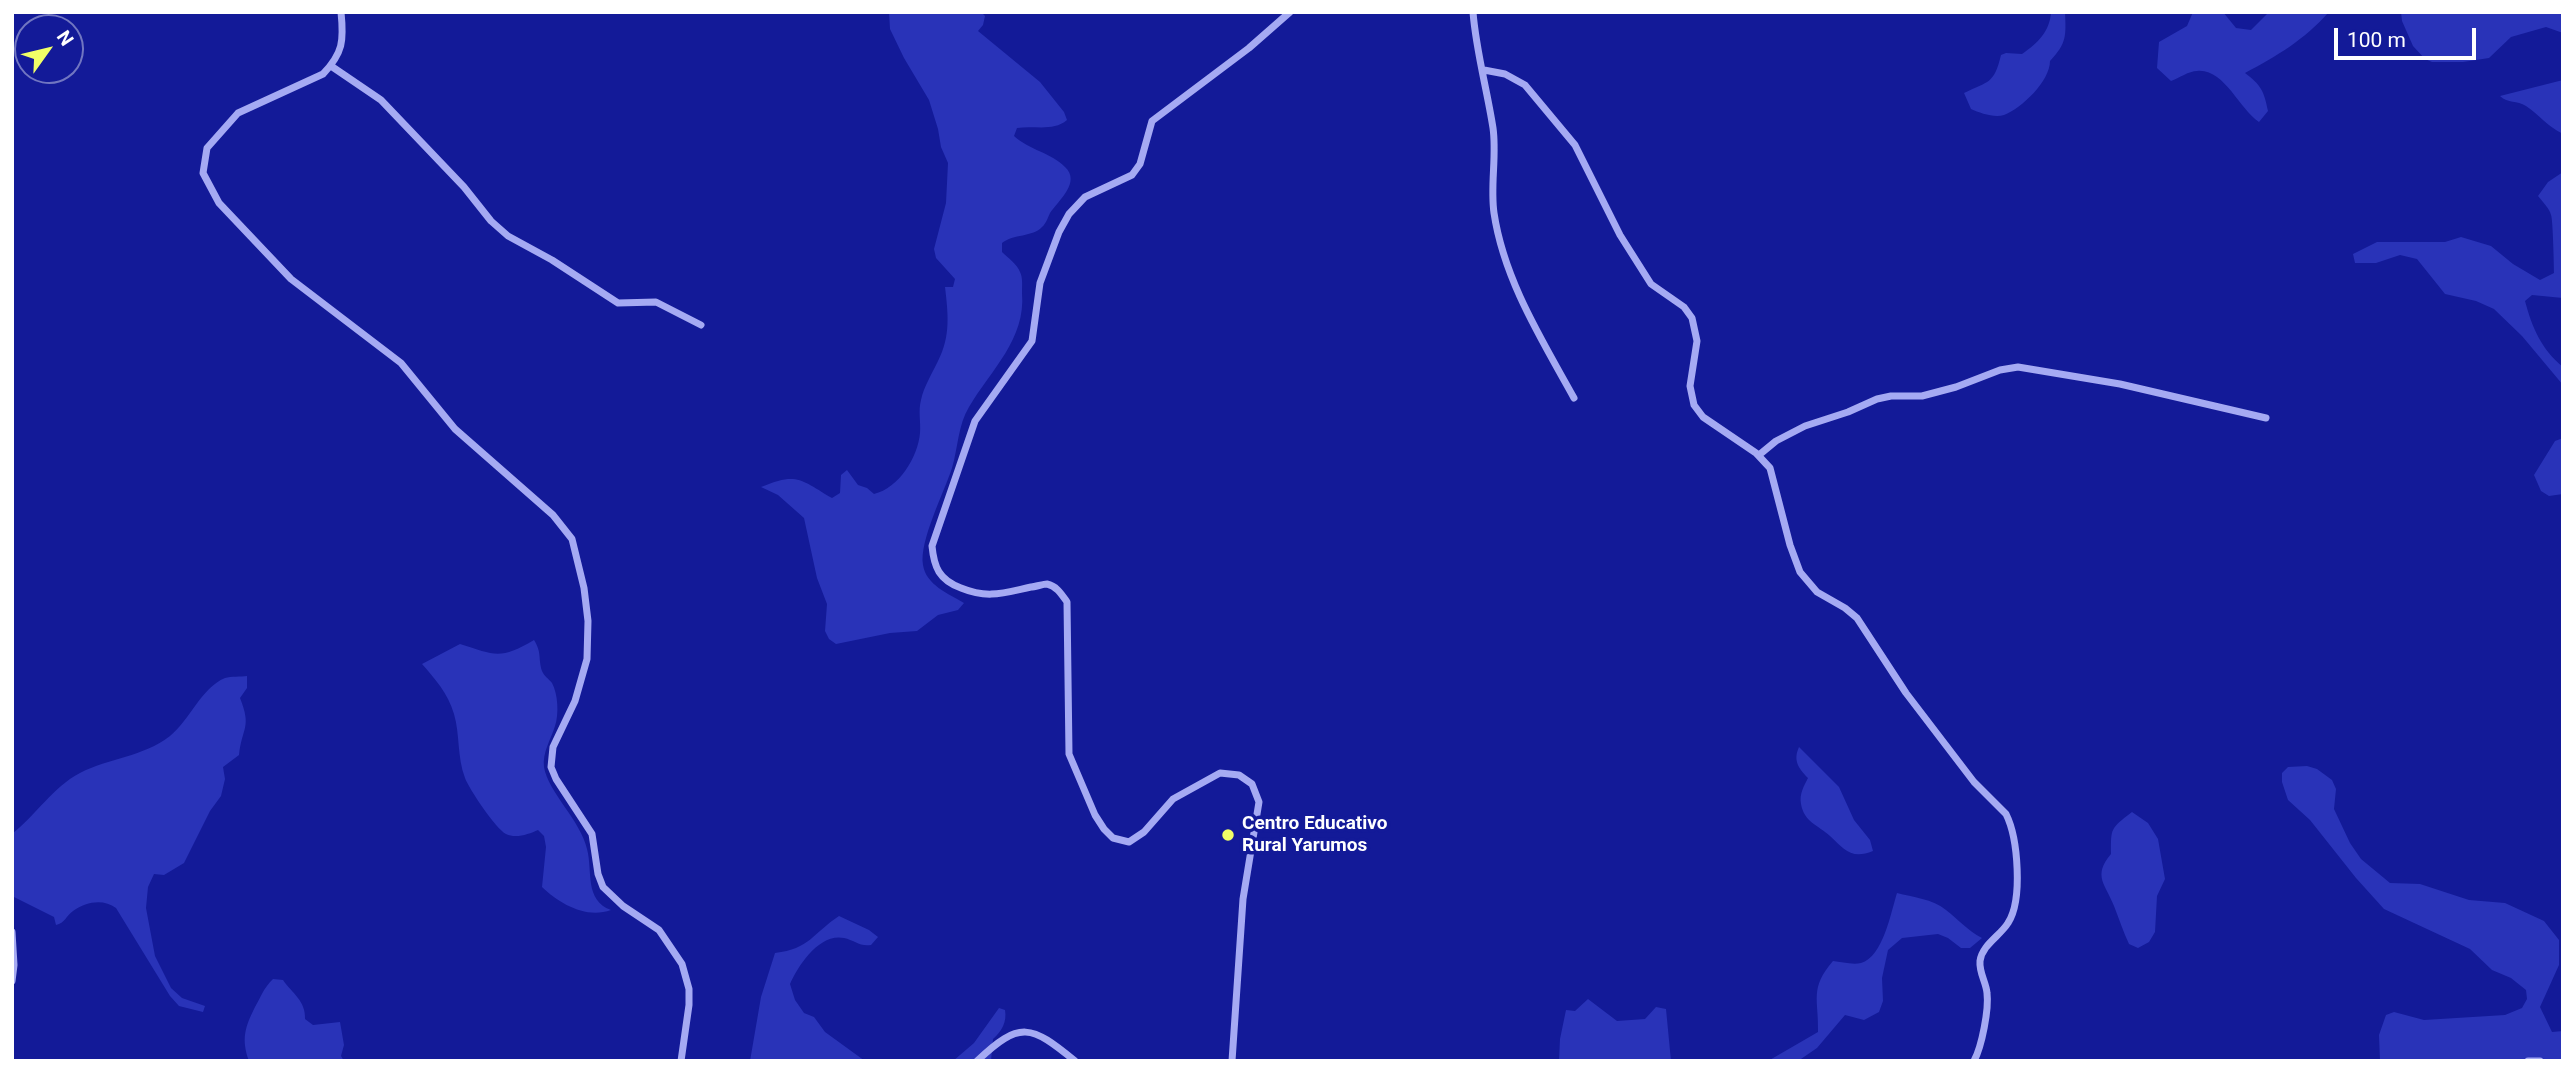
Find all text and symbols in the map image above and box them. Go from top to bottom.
north arrow [14,14,84,84]
scale bar [2337,14,2479,58]
text: N [52,26,78,50]
text: 100 m [2347,28,2406,52]
place label: Centro Educativo Rural Yarumos [1242,813,1387,857]
marker: Centro Educativo Rural Yarumos [1220,827,1236,843]

